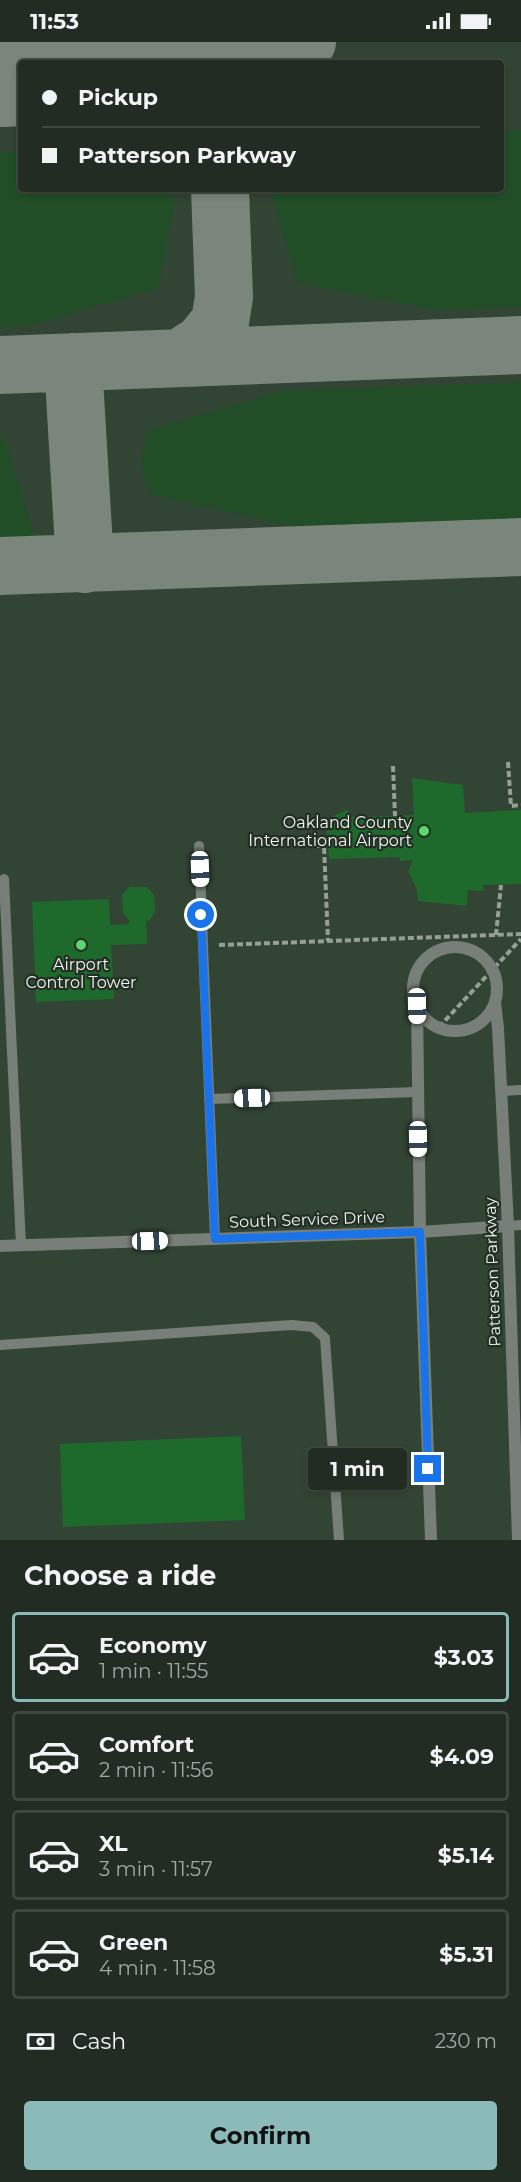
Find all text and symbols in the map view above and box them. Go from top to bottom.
text: 11:53 [30,8,79,35]
text: Pickup [78,84,158,111]
text: Patterson Parkway [78,142,296,169]
place label: Oakland County International Airport [248,813,412,850]
marker: Oakland County International Airport [417,824,431,838]
car [190,851,210,887]
route start [187,901,214,928]
marker: Airport Control Tower [74,938,88,952]
place label: Airport Control Tower [25,955,137,992]
car [408,988,426,1024]
car [234,1088,270,1108]
car [409,1121,427,1157]
street label: Patterson Parkway [480,1197,505,1347]
street label: South Service Drive [229,1207,385,1232]
car [132,1231,168,1251]
callout: 1 min [308,1448,407,1490]
route end [414,1455,441,1482]
text: 1 min [330,1457,385,1481]
text: Choose a ride [24,1559,216,1592]
icon: car [27,1630,81,1684]
text: Economy [99,1632,207,1659]
text: $3.03 [434,1644,494,1671]
text: 1 min · 11:55 [99,1659,208,1683]
icon: car [27,1729,81,1783]
text: Comfort [99,1731,194,1758]
text: $4.09 [430,1743,494,1770]
text: 2 min · 11:56 [99,1758,213,1782]
icon: car [27,1828,81,1882]
text: XL [99,1830,128,1857]
text: $5.14 [438,1842,494,1869]
text: 3 min · 11:57 [99,1857,213,1881]
icon: car [27,1927,81,1981]
text: Green [99,1929,168,1956]
text: $5.31 [439,1941,494,1968]
text: 4 min · 11:58 [99,1956,216,1980]
icon: cash [24,2025,57,2058]
text: Cash [72,2028,126,2055]
text: 230 m [435,2029,497,2053]
button: Confirm [24,2101,497,2170]

